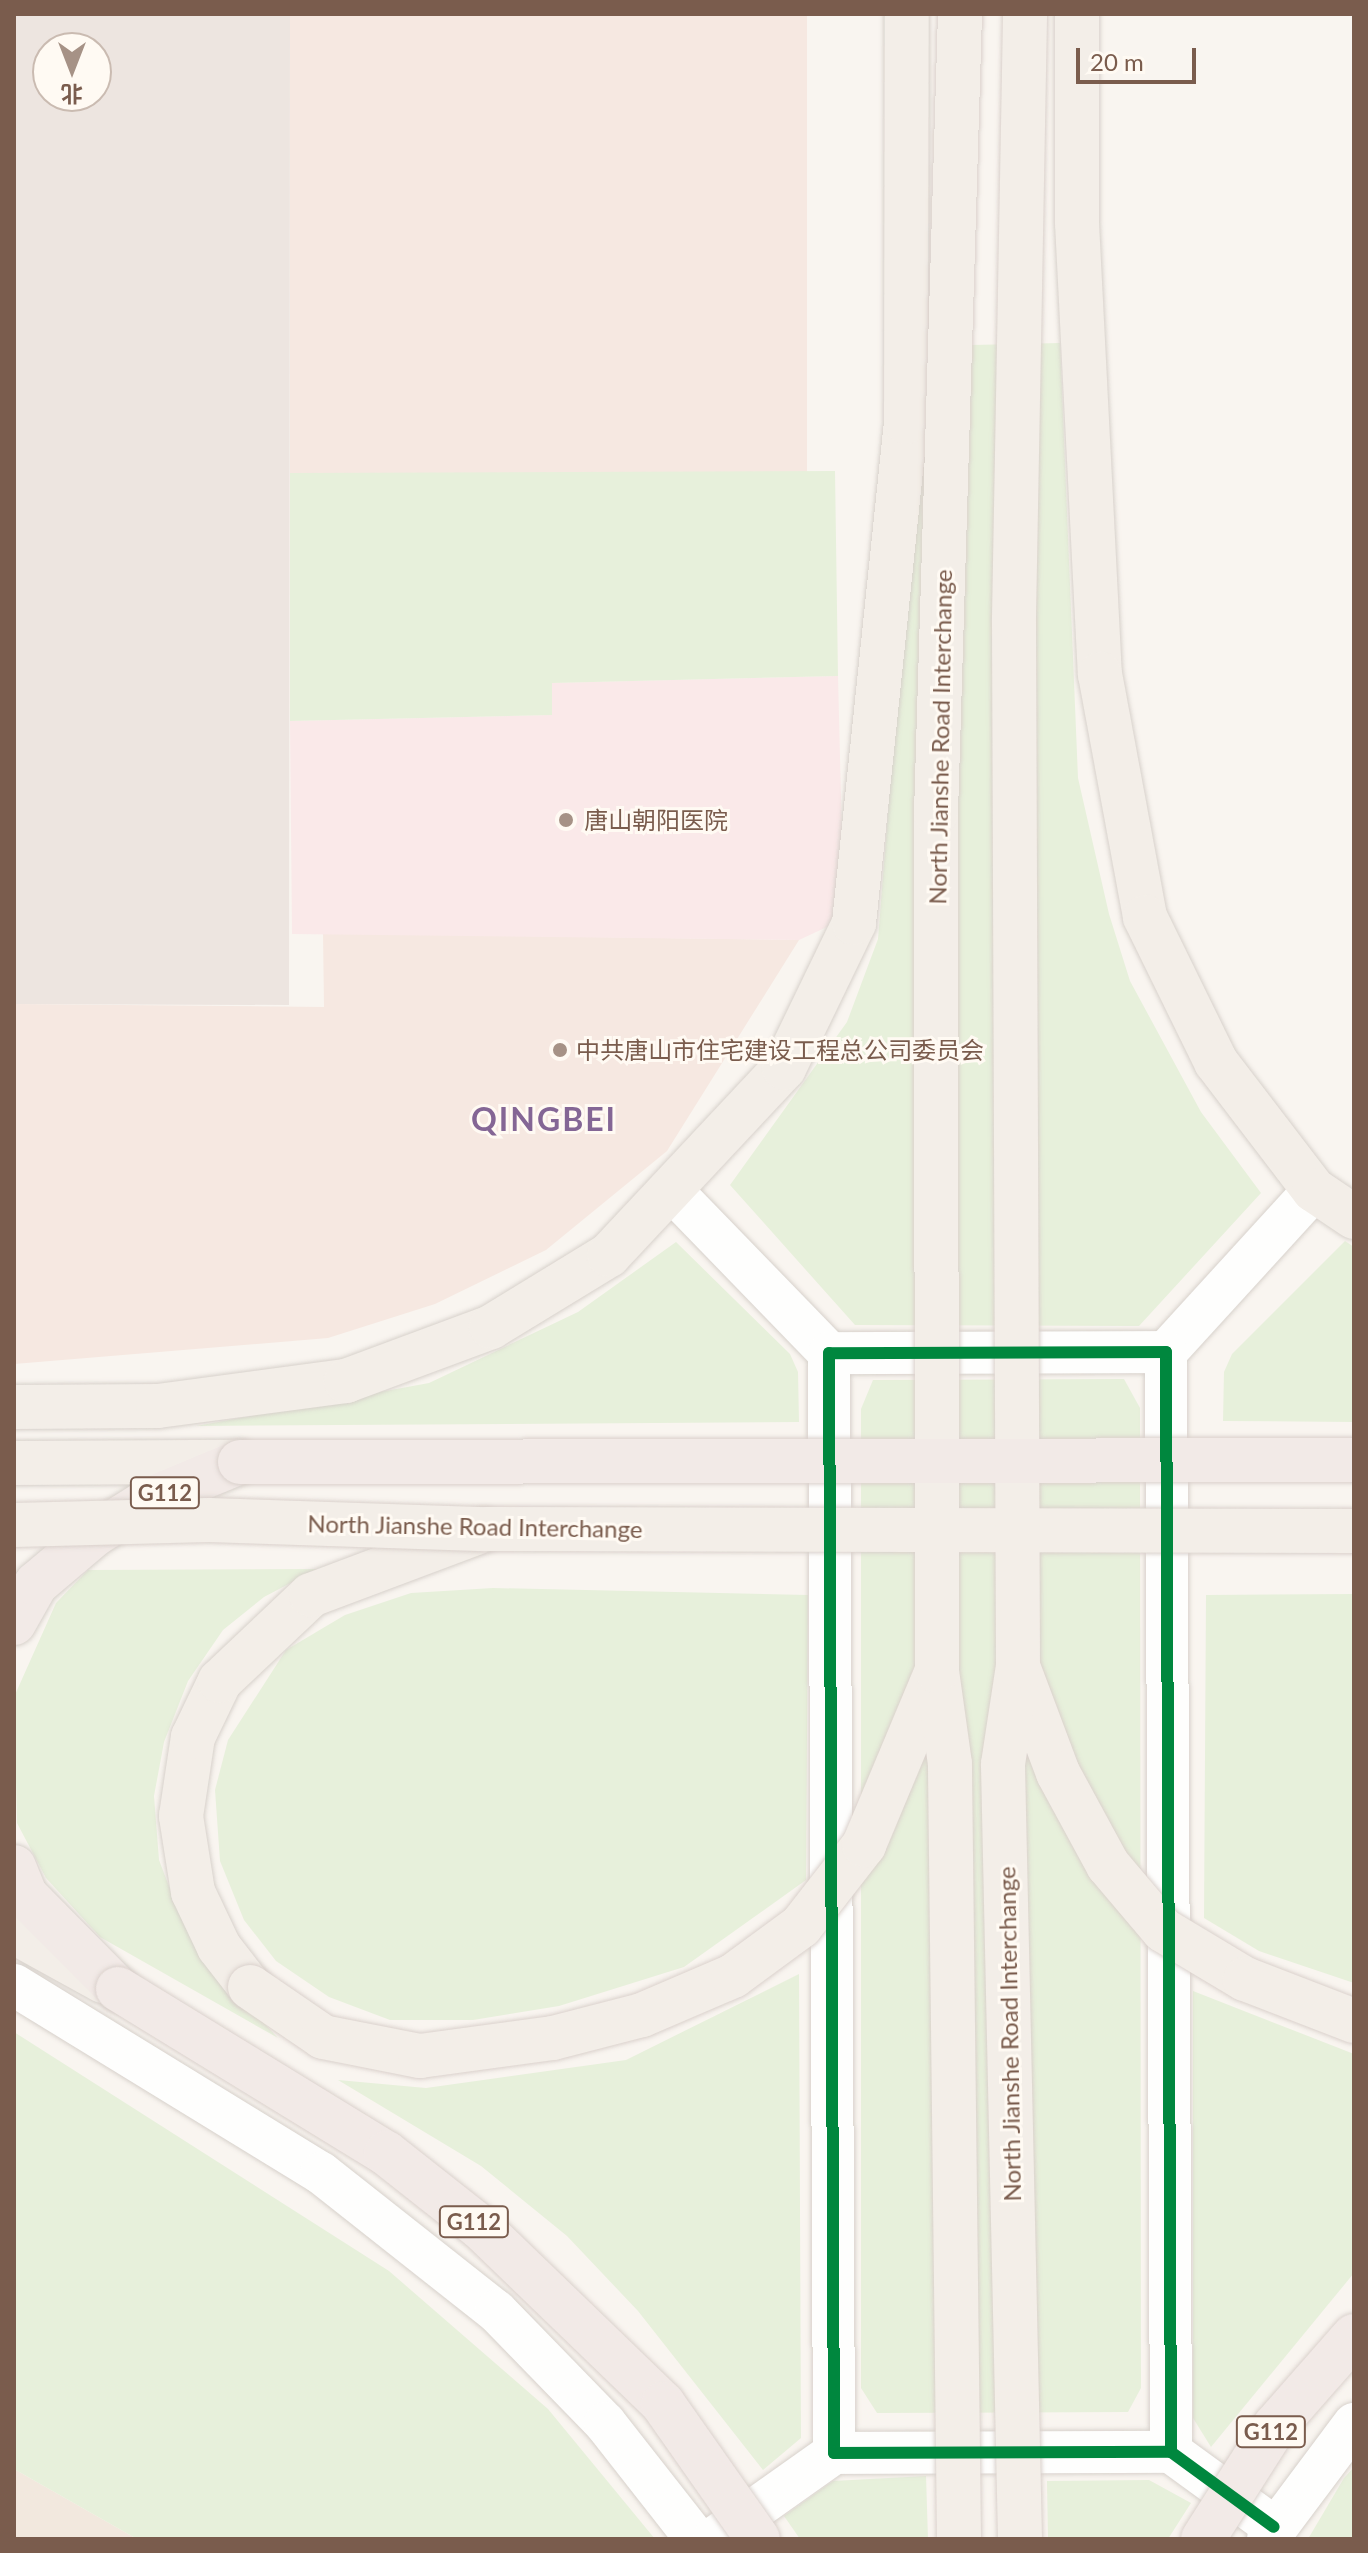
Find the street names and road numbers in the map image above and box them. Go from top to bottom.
street label: North Jianshe Road Interchange [923,569,957,905]
road number: G112 [129,1475,201,1511]
street label: North Jianshe Road Interchange [307,1509,643,1543]
street label: North Jianshe Road Interchange [992,1866,1026,2202]
road number: G112 [438,2204,510,2240]
road number: G112 [1235,2414,1307,2450]

